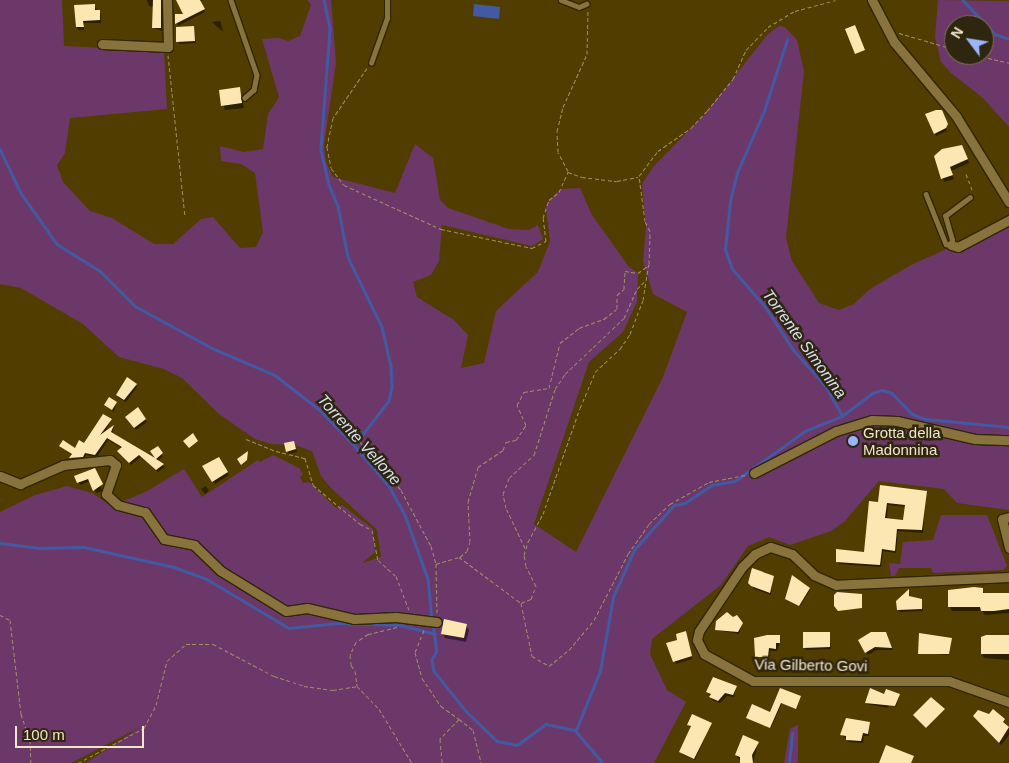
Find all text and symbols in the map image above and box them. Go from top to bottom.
north arrow [944,15,994,65]
text: N [948,24,966,41]
water label: Torrente Simonina [758,286,850,402]
water label: Torrente Vellone [313,390,405,490]
place label: Grotta della Madonnina [863,423,941,458]
marker: Grotta della Madonnina [847,435,859,447]
street label: Via Gilberto Govi [754,655,868,675]
scale bar [18,716,146,748]
text: 100 m [23,726,65,743]

